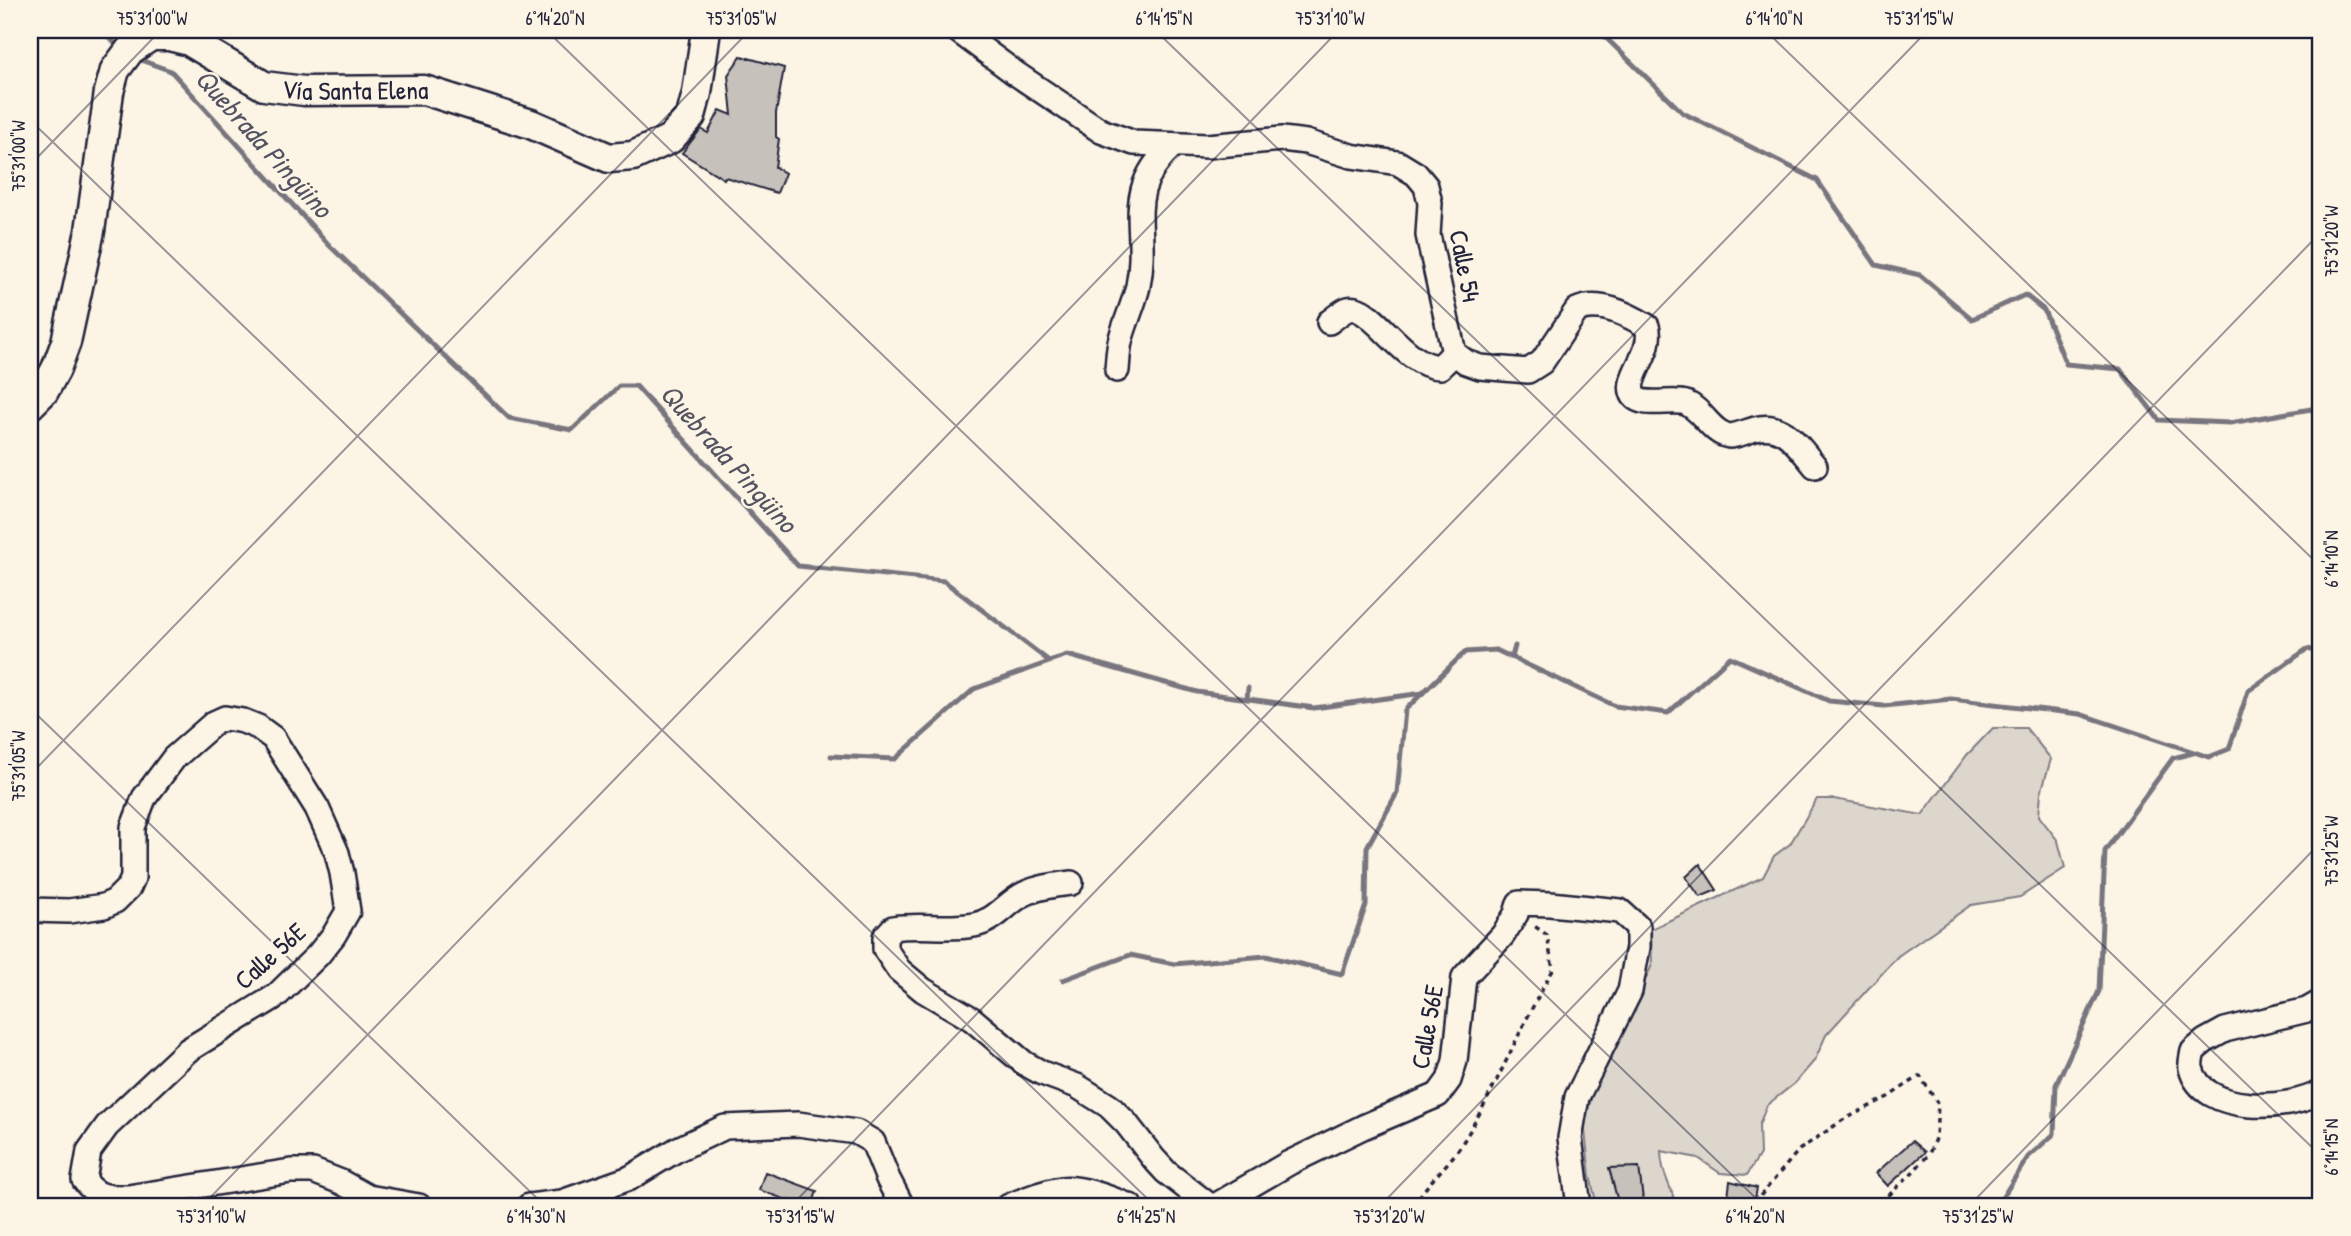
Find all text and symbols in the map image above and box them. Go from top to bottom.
text: 75°31'00"W [117,6,187,31]
text: 6°14'20"N [525,6,585,31]
text: 75°31'05"W [706,6,776,31]
text: 6°14'15"N [1136,6,1192,31]
text: 75°31'10"W [1295,6,1365,31]
text: 6°14'10"N [1745,6,1803,31]
text: 75°31'15"W [1885,6,1953,31]
water label: Quebrada Pingüino [187,60,342,227]
street label: Vía Santa Elena [280,70,428,108]
text: 75°31'00"W [6,121,31,191]
text: 75°31'20"W [2319,205,2344,277]
street label: Calle 54 [1441,227,1490,305]
water label: Quebrada Pingüino [652,375,807,542]
text: 6°14'10"N [2319,530,2344,588]
text: 75°31'05"W [6,731,31,801]
text: 75°31'25"W [2319,816,2344,886]
street label: Calle 56E [226,914,313,997]
street label: Calle 56E [1402,982,1451,1072]
text: 6°14'15"N [2319,1119,2344,1175]
text: 75°31'10"W [176,1204,246,1229]
text: 6°14'30"N [507,1204,565,1229]
text: 75°31'15"W [766,1204,834,1229]
text: 6°14'25"N [1117,1204,1175,1229]
text: 75°31'20"W [1353,1204,1425,1229]
text: 6°14'20"N [1725,1204,1785,1229]
text: 75°31'25"W [1943,1204,2013,1229]

